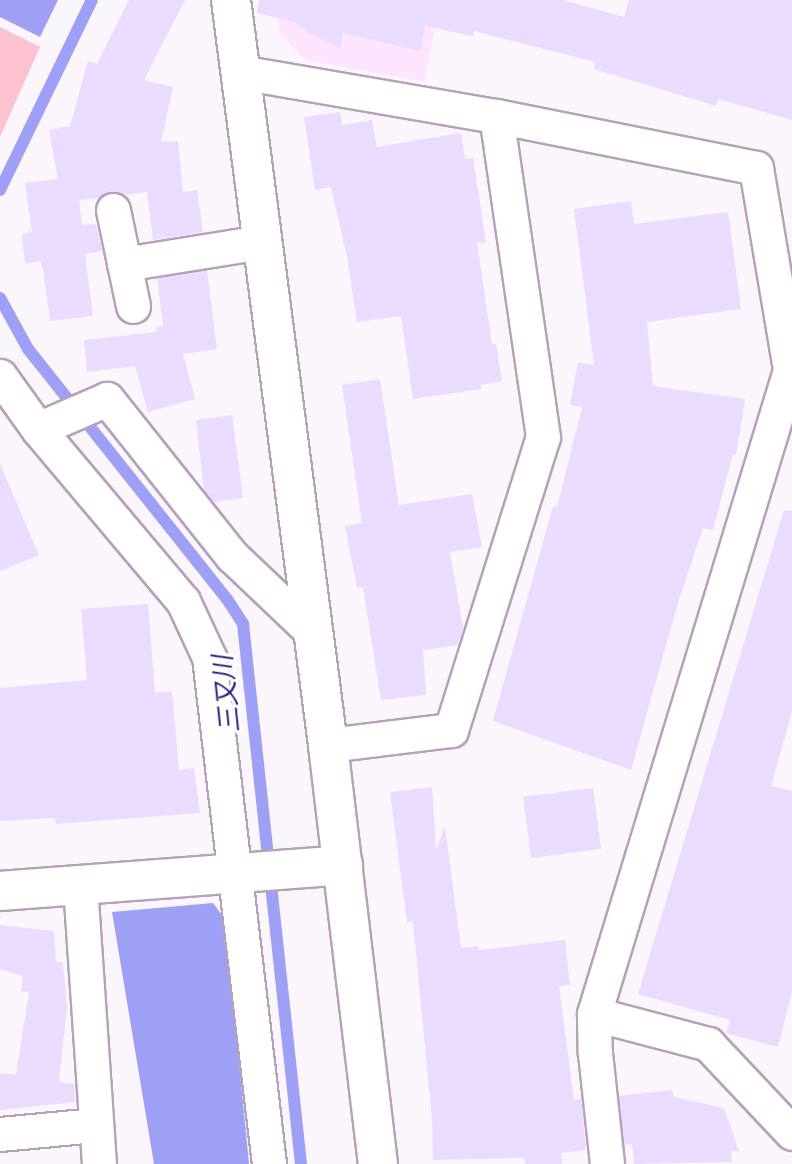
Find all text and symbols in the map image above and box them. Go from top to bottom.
water label: 三又川 [207,654,247,734]

